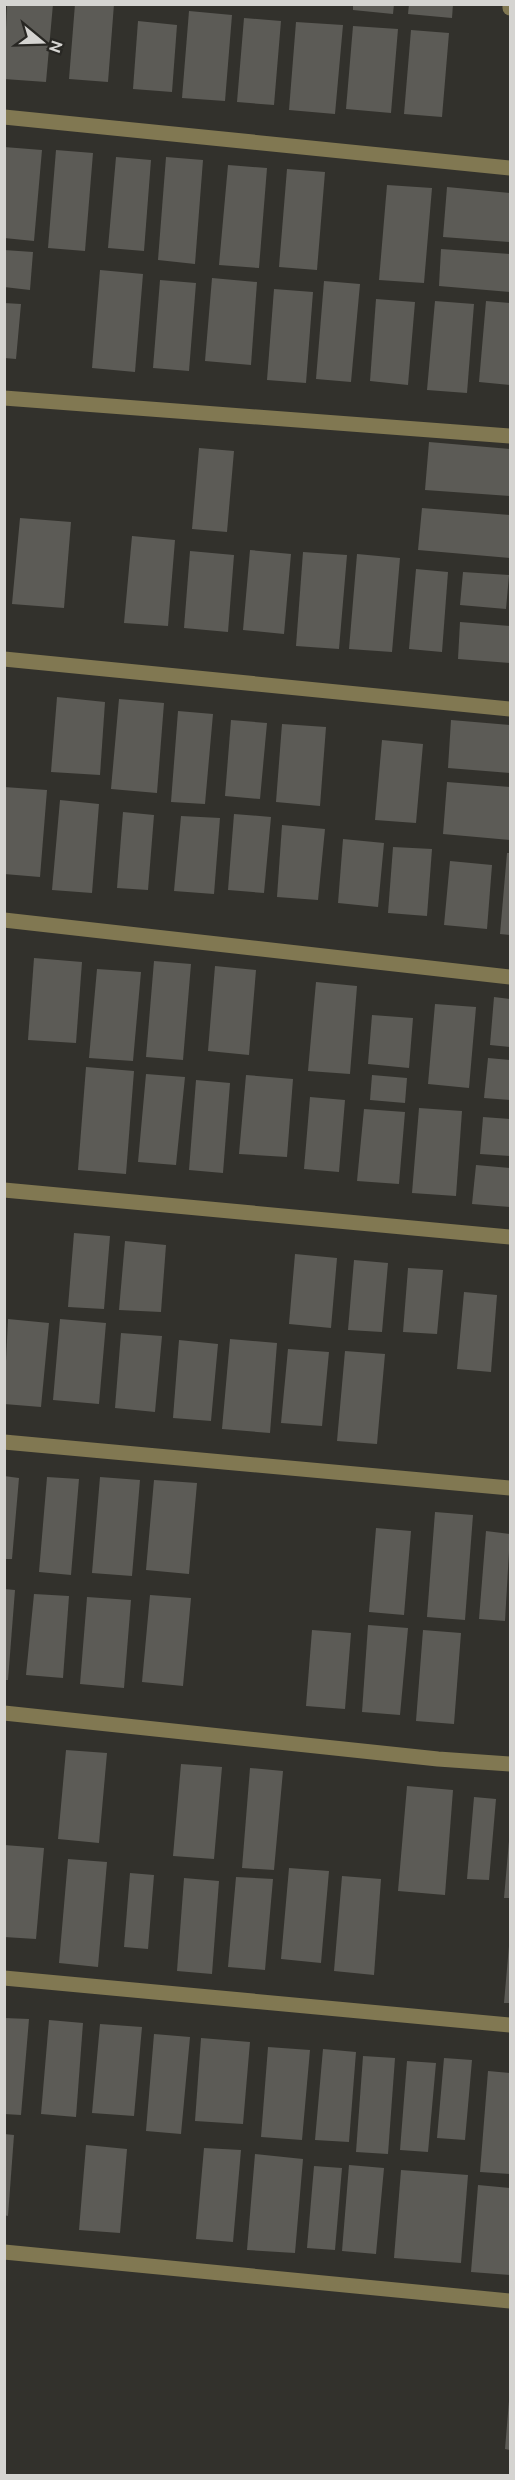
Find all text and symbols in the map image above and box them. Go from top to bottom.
north arrow [12,12,72,72]
text: N [46,38,67,55]

